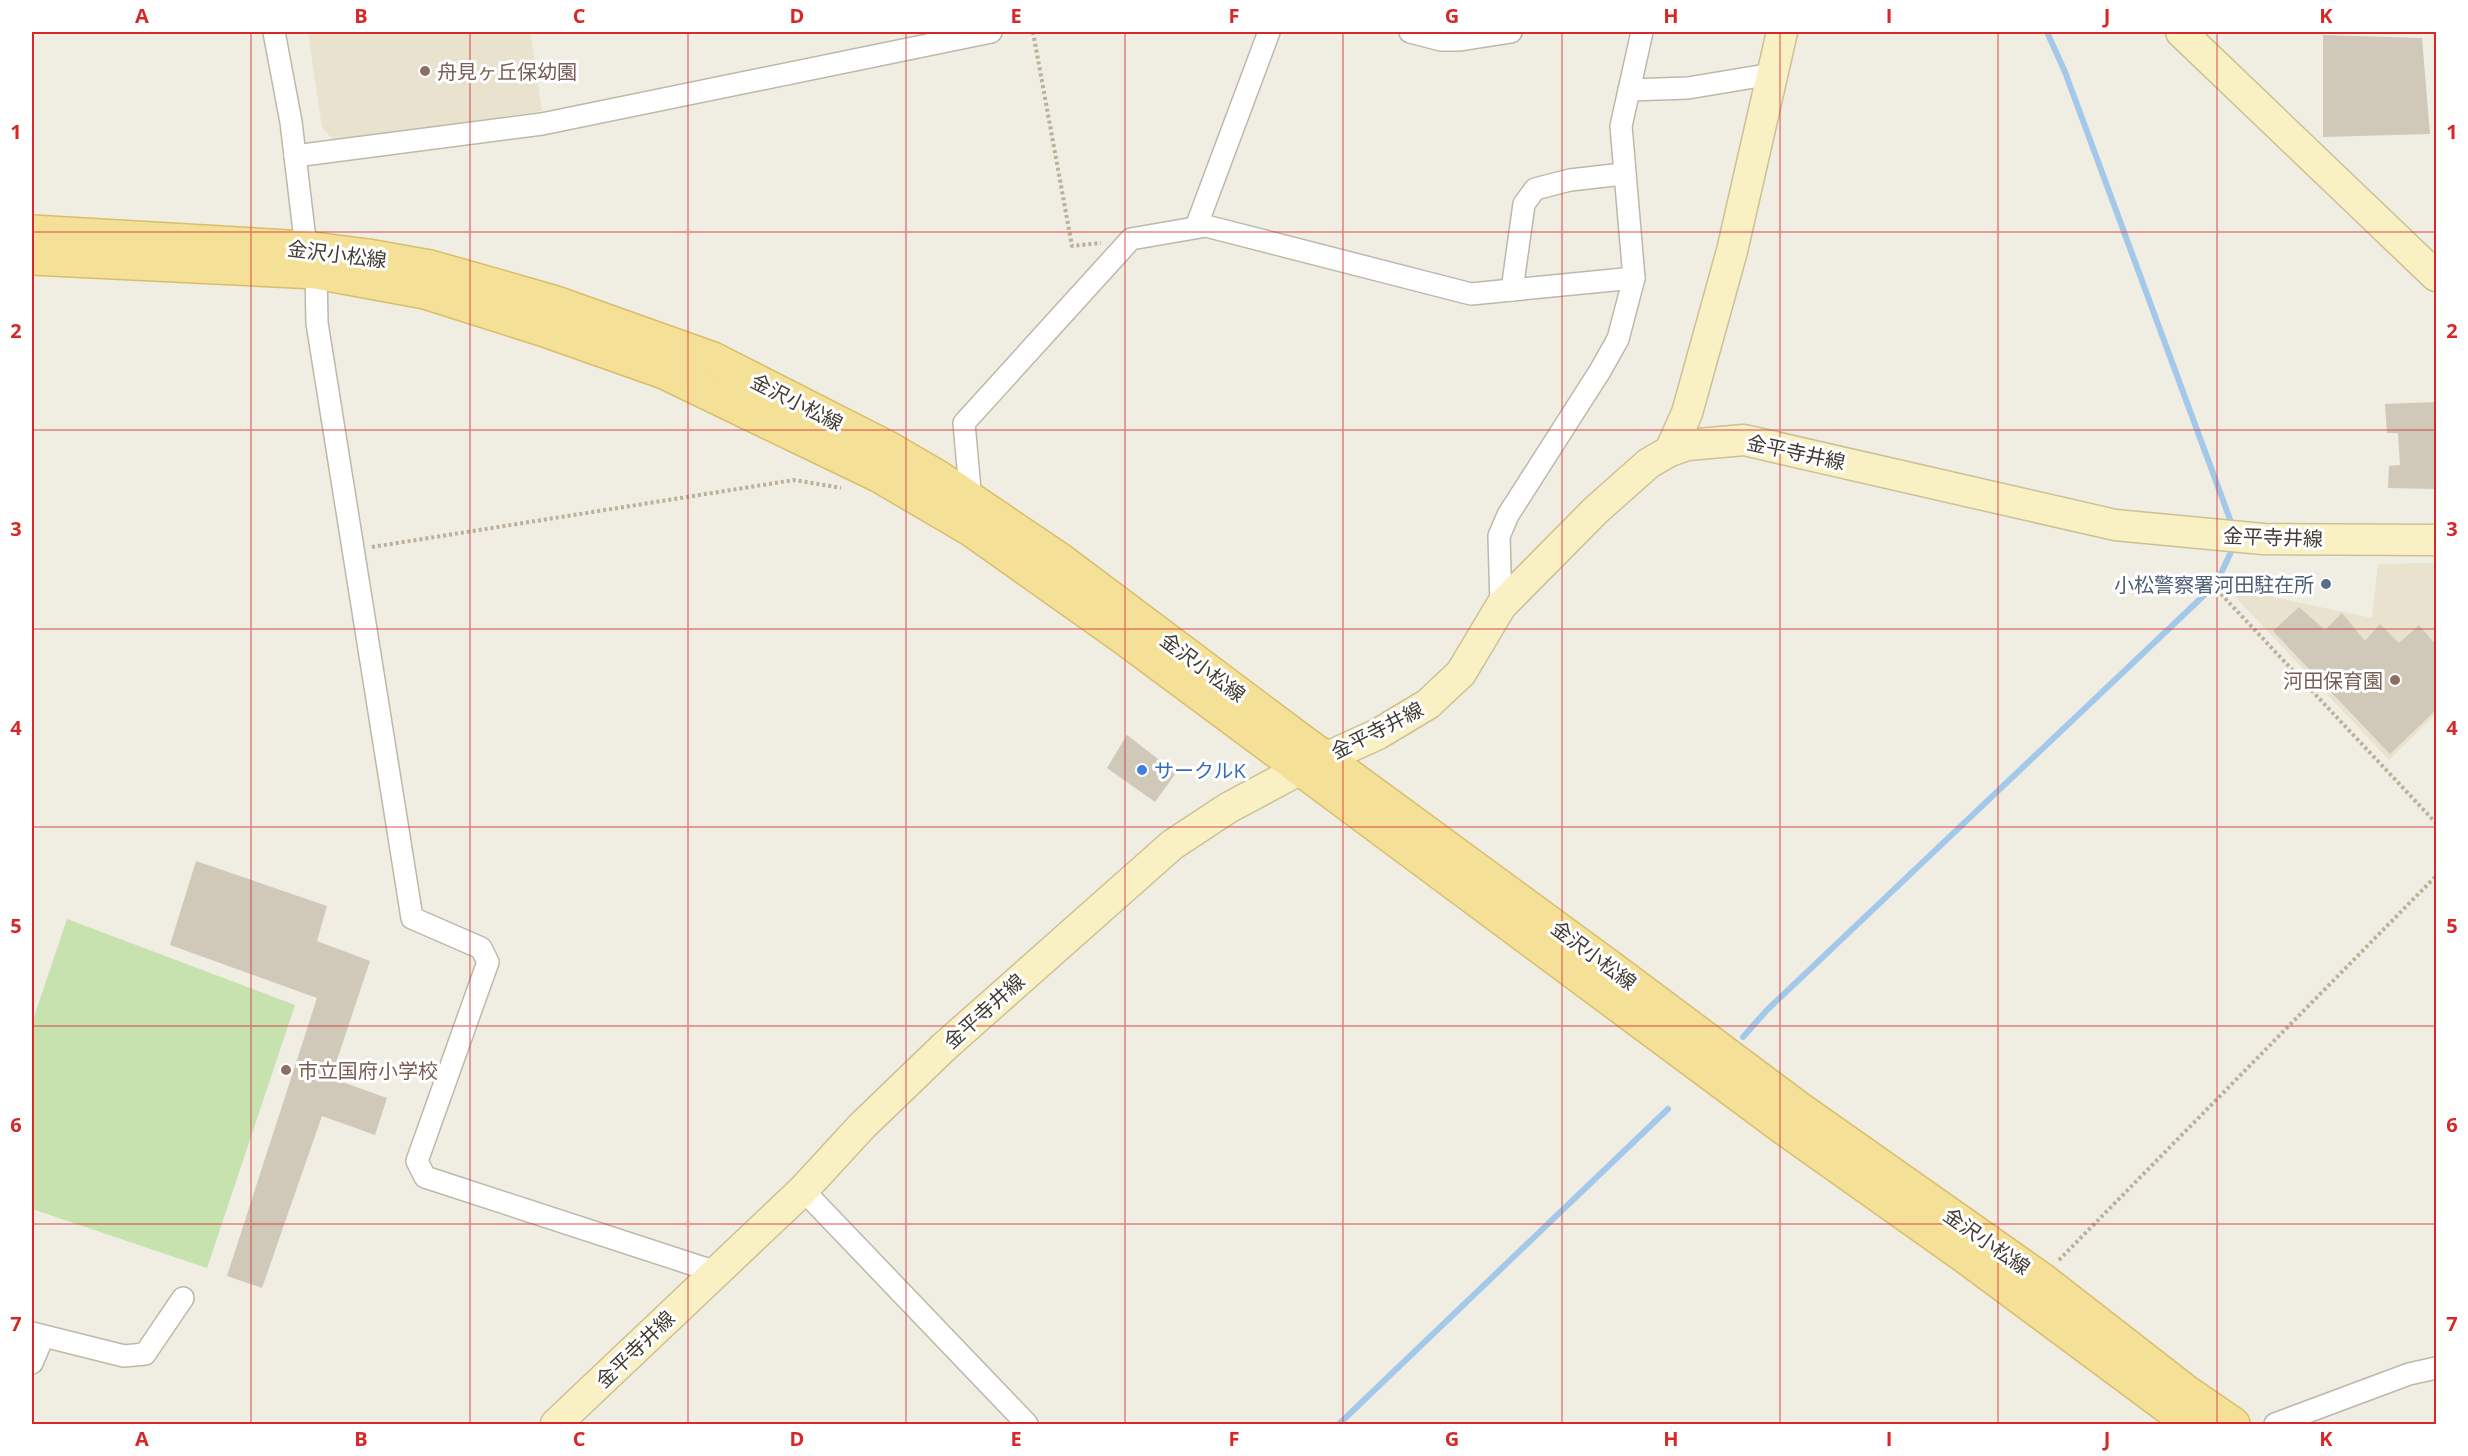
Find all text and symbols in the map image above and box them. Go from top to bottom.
text: A [135,2,149,29]
text: B [354,2,368,29]
text: C [573,2,586,29]
text: D [790,2,804,29]
text: E [1010,2,1022,29]
text: F [1229,2,1239,29]
text: G [1445,2,1459,29]
text: H [1663,2,1679,29]
text: I [1886,2,1892,29]
text: J [2102,2,2110,29]
text: K [2319,2,2333,29]
place label: 舟見ヶ丘保幼園 [437,58,577,85]
marker: 舟見ヶ丘保幼園 [418,64,432,78]
text: 1 [10,118,22,145]
text: 1 [2446,118,2458,145]
street label: 金沢小松線 [286,235,388,273]
text: 2 [10,317,22,344]
text: 2 [2446,317,2458,344]
street label: 金沢小松線 [746,367,848,437]
street label: 金平寺井線 [1744,428,1848,476]
text: 3 [10,515,22,542]
text: 3 [2446,515,2458,542]
street label: 金平寺井線 [2223,522,2323,552]
place label: 小松警察署河田駐在所 [2114,571,2314,598]
marker: 小松警察署河田駐在所 [2319,577,2333,591]
street label: 金沢小松線 [1155,626,1251,708]
place label: 河田保育園 [2283,667,2383,694]
marker: 河田保育園 [2388,673,2402,687]
street label: 金平寺井線 [1326,695,1428,765]
text: 4 [10,714,22,741]
text: 4 [2446,714,2458,741]
place label: サークルK [1154,757,1246,784]
marker: サークルK [1135,763,1149,777]
text: 5 [10,912,22,939]
text: 5 [2446,912,2458,939]
street label: 金沢小松線 [1546,914,1642,996]
street label: 金平寺井線 [938,968,1030,1054]
place label: 市立国府小学校 [298,1057,438,1084]
marker: 市立国府小学校 [279,1063,293,1077]
text: 6 [10,1111,22,1138]
text: 6 [2446,1111,2458,1138]
street label: 金沢小松線 [1938,1201,2036,1281]
street label: 金平寺井線 [590,1305,680,1393]
text: 7 [10,1310,22,1337]
text: 7 [2446,1310,2458,1337]
text: A [135,1425,149,1452]
text: B [354,1425,368,1452]
text: C [573,1425,586,1452]
text: D [790,1425,804,1452]
text: E [1010,1425,1022,1452]
text: F [1229,1425,1239,1452]
text: G [1445,1425,1459,1452]
text: H [1663,1425,1679,1452]
text: I [1886,1425,1892,1452]
text: J [2102,1425,2110,1452]
text: K [2319,1425,2333,1452]

